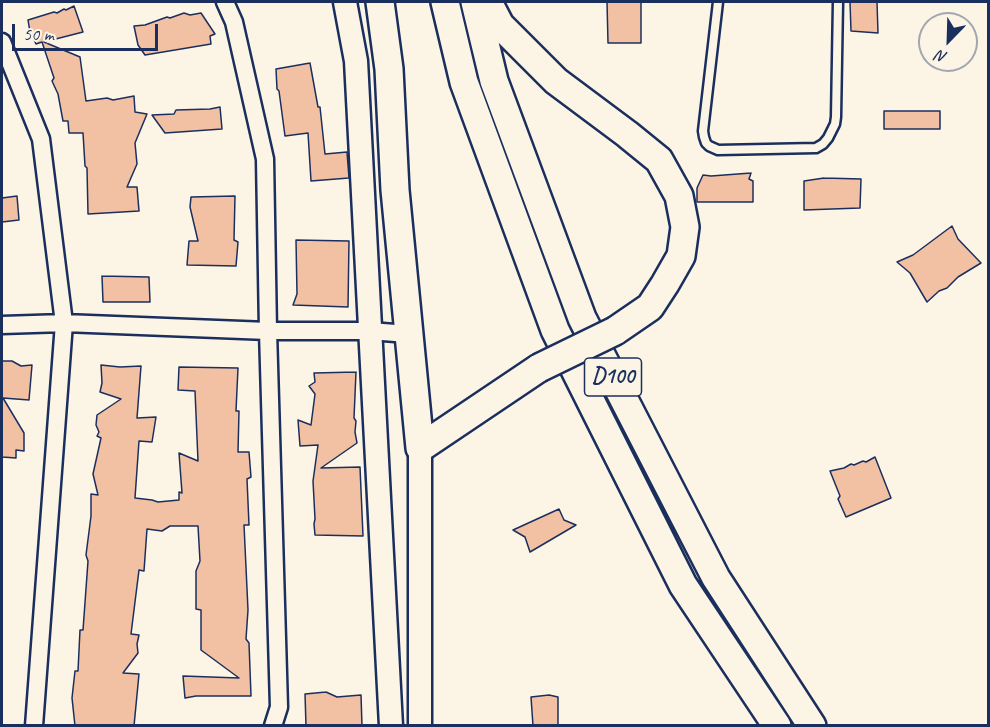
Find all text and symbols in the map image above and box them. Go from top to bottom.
scale bar [15,12,160,50]
north arrow [918,12,978,72]
text: 50 m [23,23,54,45]
text: N [933,46,950,68]
road number: D100 [584,358,642,396]

